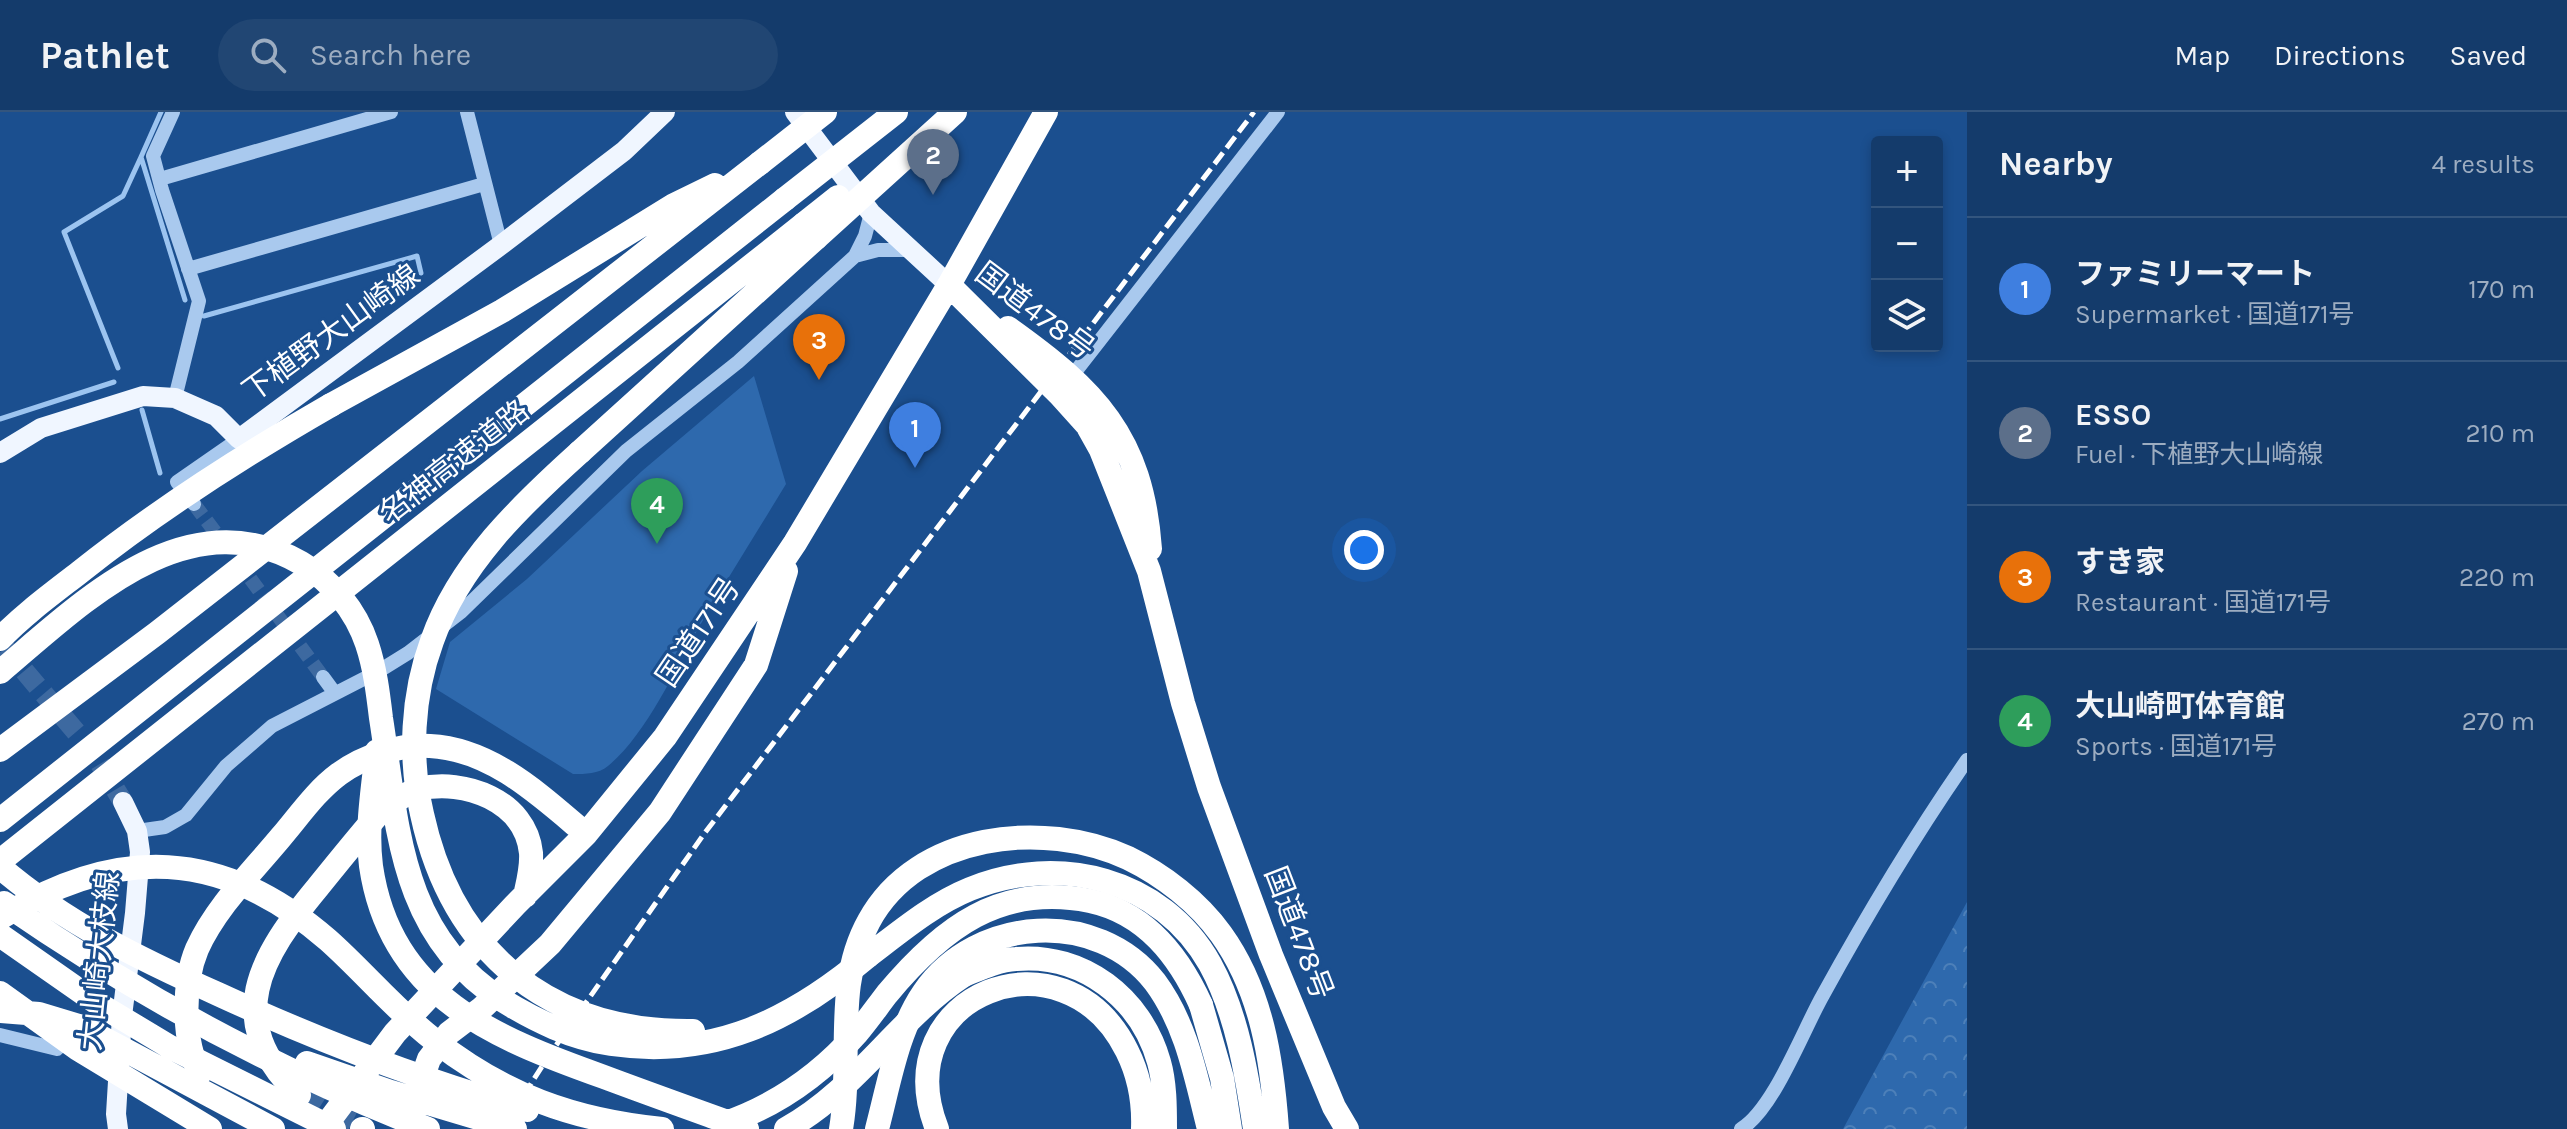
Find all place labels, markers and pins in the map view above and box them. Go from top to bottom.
pin: 2 [907,129,959,195]
pin: 3 [793,314,845,380]
pin: 1 [889,402,941,468]
pin: 4 [631,478,683,544]

